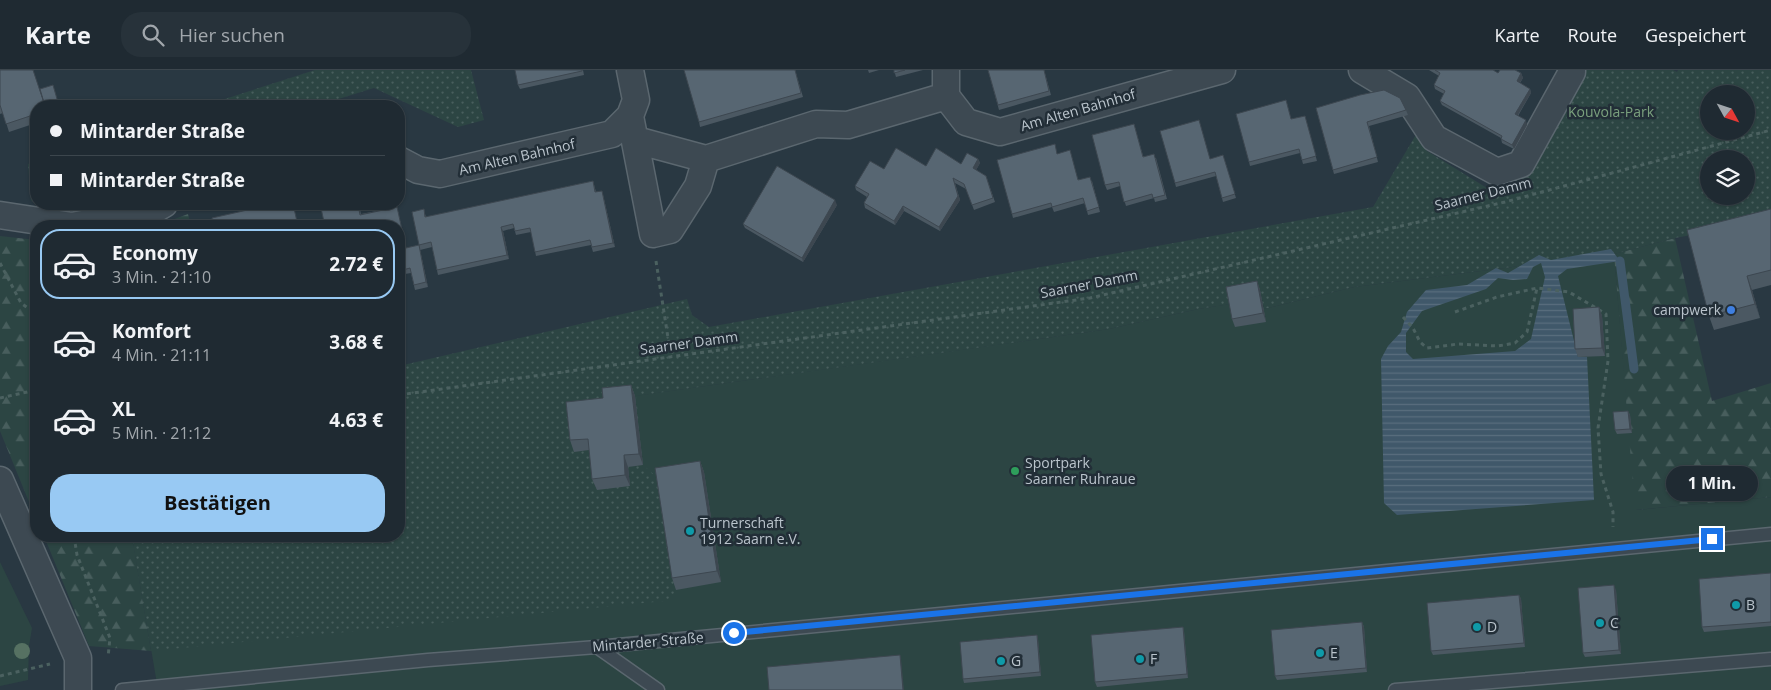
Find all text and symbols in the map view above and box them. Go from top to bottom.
search box [121,12,471,57]
text: Karte [25,18,91,51]
icon: search [139,21,167,49]
text: Hier suchen [179,22,285,48]
text: Karte [1495,23,1540,47]
text: Route [1568,23,1617,47]
text: Gespeichert [1645,23,1746,47]
street label: Am Alten Bahnhof [1018,84,1139,135]
north arrow [1700,85,1755,140]
map controls [1700,85,1755,205]
park label: Kouvola-Park [1568,102,1655,121]
text: Mintarder Straße [80,118,245,144]
street label: Am Alten Bahnhof [457,134,578,179]
button: layers [1700,150,1755,205]
text: Mintarder Straße [80,167,245,193]
street label: Saarner Damm [1433,172,1533,215]
text: Economy [112,240,198,266]
icon: car [52,242,97,287]
text: 2.72 € [329,251,383,277]
street label: Saarner Damm [1039,265,1139,302]
text: 3 Min. · 21:10 [112,266,211,288]
place label: campwerk [1653,300,1722,319]
marker: campwerk [1725,304,1737,316]
text: Komfort [112,318,191,344]
icon: car [52,320,97,365]
street label: Saarner Damm [639,326,739,359]
text: 3.68 € [329,329,383,355]
text: 4 Min. · 21:11 [112,344,211,366]
text: XL [112,396,135,422]
icon: car [52,398,97,443]
text: 4.63 € [329,407,383,433]
text: 5 Min. · 21:12 [112,422,211,444]
place label: Sportpark Saarner Ruhraue [1025,453,1136,488]
marker: Sportpark Saarner Ruhraue [1009,465,1021,477]
callout: 1 Min. [1666,466,1758,502]
text: 1 Min. [1688,472,1736,494]
button: Bestätigen [50,474,385,532]
place label: Turnerschaft 1912 Saarn e.V. [700,513,800,548]
marker: Turnerschaft 1912 Saarn e.V. [684,525,696,537]
route end [1701,528,1723,550]
place label: B [1746,595,1755,614]
marker: B [1730,599,1742,611]
place label: C [1610,613,1619,632]
place label: D [1487,617,1497,636]
marker: C [1594,617,1606,629]
marker: D [1471,621,1483,633]
route start [723,622,745,644]
street label: Mintarder Straße [591,627,705,656]
place label: E [1330,643,1338,662]
marker: E [1314,647,1326,659]
place label: F [1150,649,1157,668]
place label: G [1011,651,1021,670]
marker: F [1134,653,1146,665]
marker: G [995,655,1007,667]

